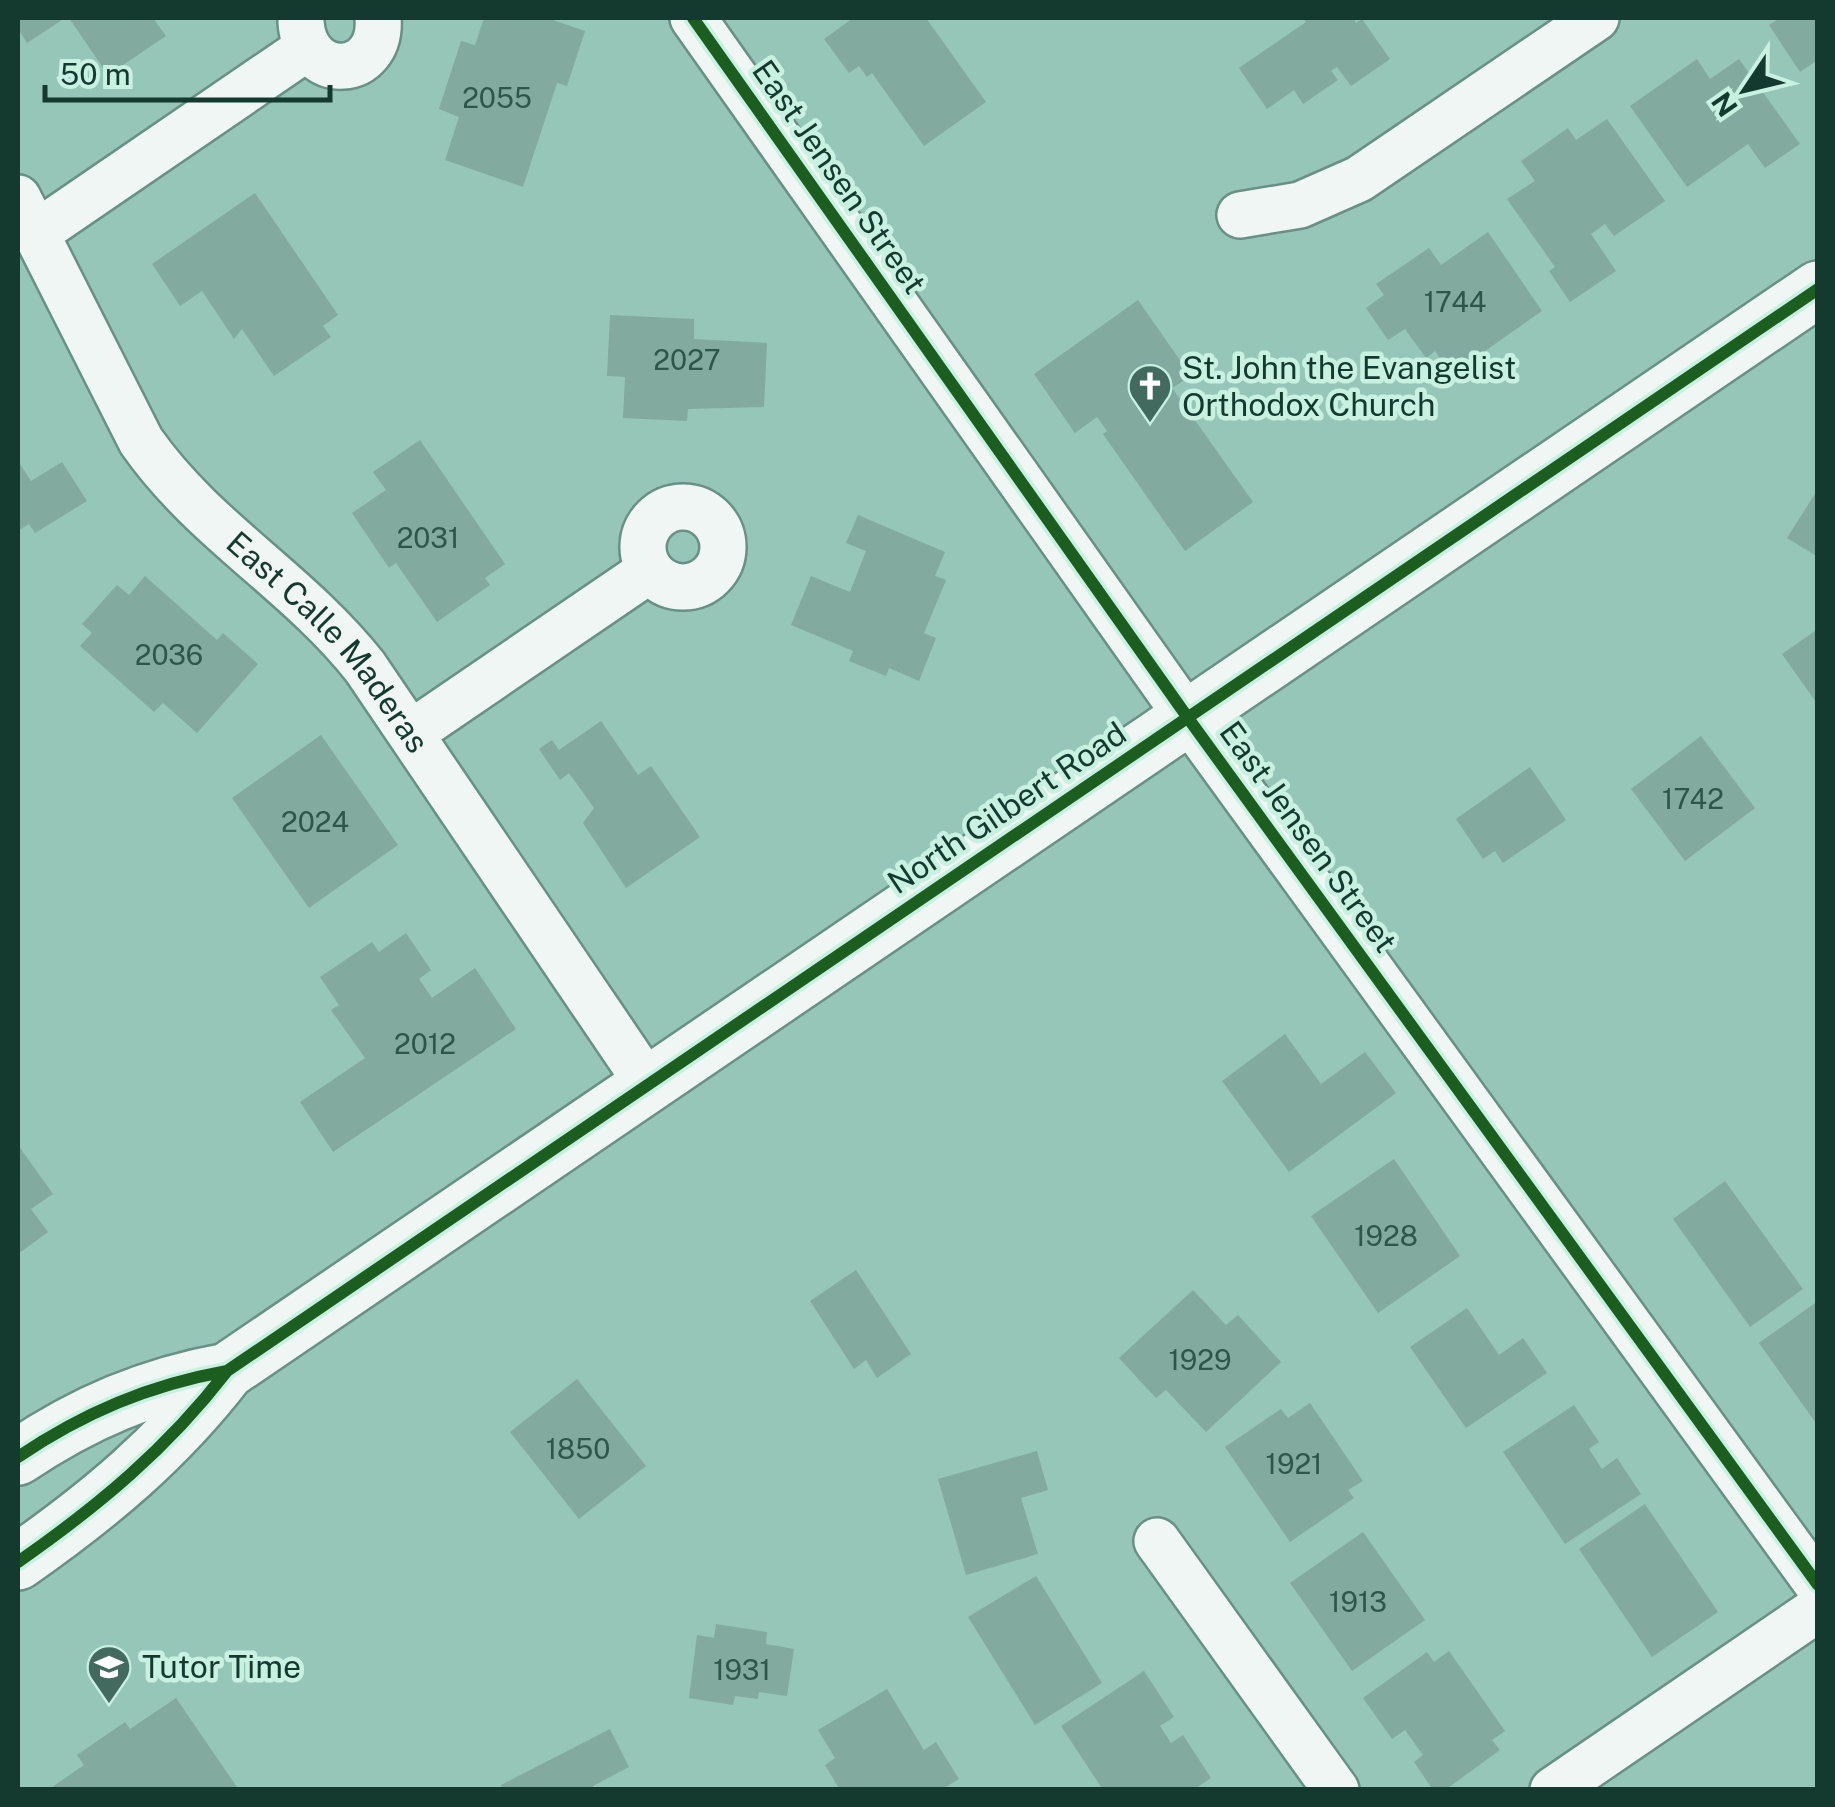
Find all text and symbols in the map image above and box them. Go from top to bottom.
scale bar [45,40,330,102]
north arrow [1695,40,1795,140]
street label: East Jensen Street [745,53,934,300]
text: 50 m [60,56,131,92]
house number: 2055 [462,81,532,114]
text: N [1704,86,1744,123]
house number: 1744 [1424,285,1486,318]
house number: 2027 [653,343,721,376]
place label: St. John the Evangelist Orthodox Church [1182,349,1516,423]
church icon: St. John the Evangelist Orthodox Church [1127,363,1173,424]
house number: 2031 [397,521,459,554]
street label: East Calle Maderas [219,524,437,759]
house number: 2036 [135,638,203,671]
street label: North Gilbert Road [881,714,1133,901]
street label: East Jensen Street [1212,714,1405,959]
house number: 1742 [1662,782,1724,815]
house number: 2024 [281,805,349,838]
house number: 2012 [394,1027,456,1060]
house number: 1928 [1354,1219,1418,1252]
house number: 1929 [1168,1343,1232,1376]
house number: 1850 [546,1432,610,1465]
house number: 1921 [1266,1447,1322,1480]
house number: 1913 [1329,1585,1387,1618]
school or university icon: Tutor Time [86,1644,132,1705]
place label: Tutor Time [142,1648,301,1685]
house number: 1931 [713,1653,771,1686]

